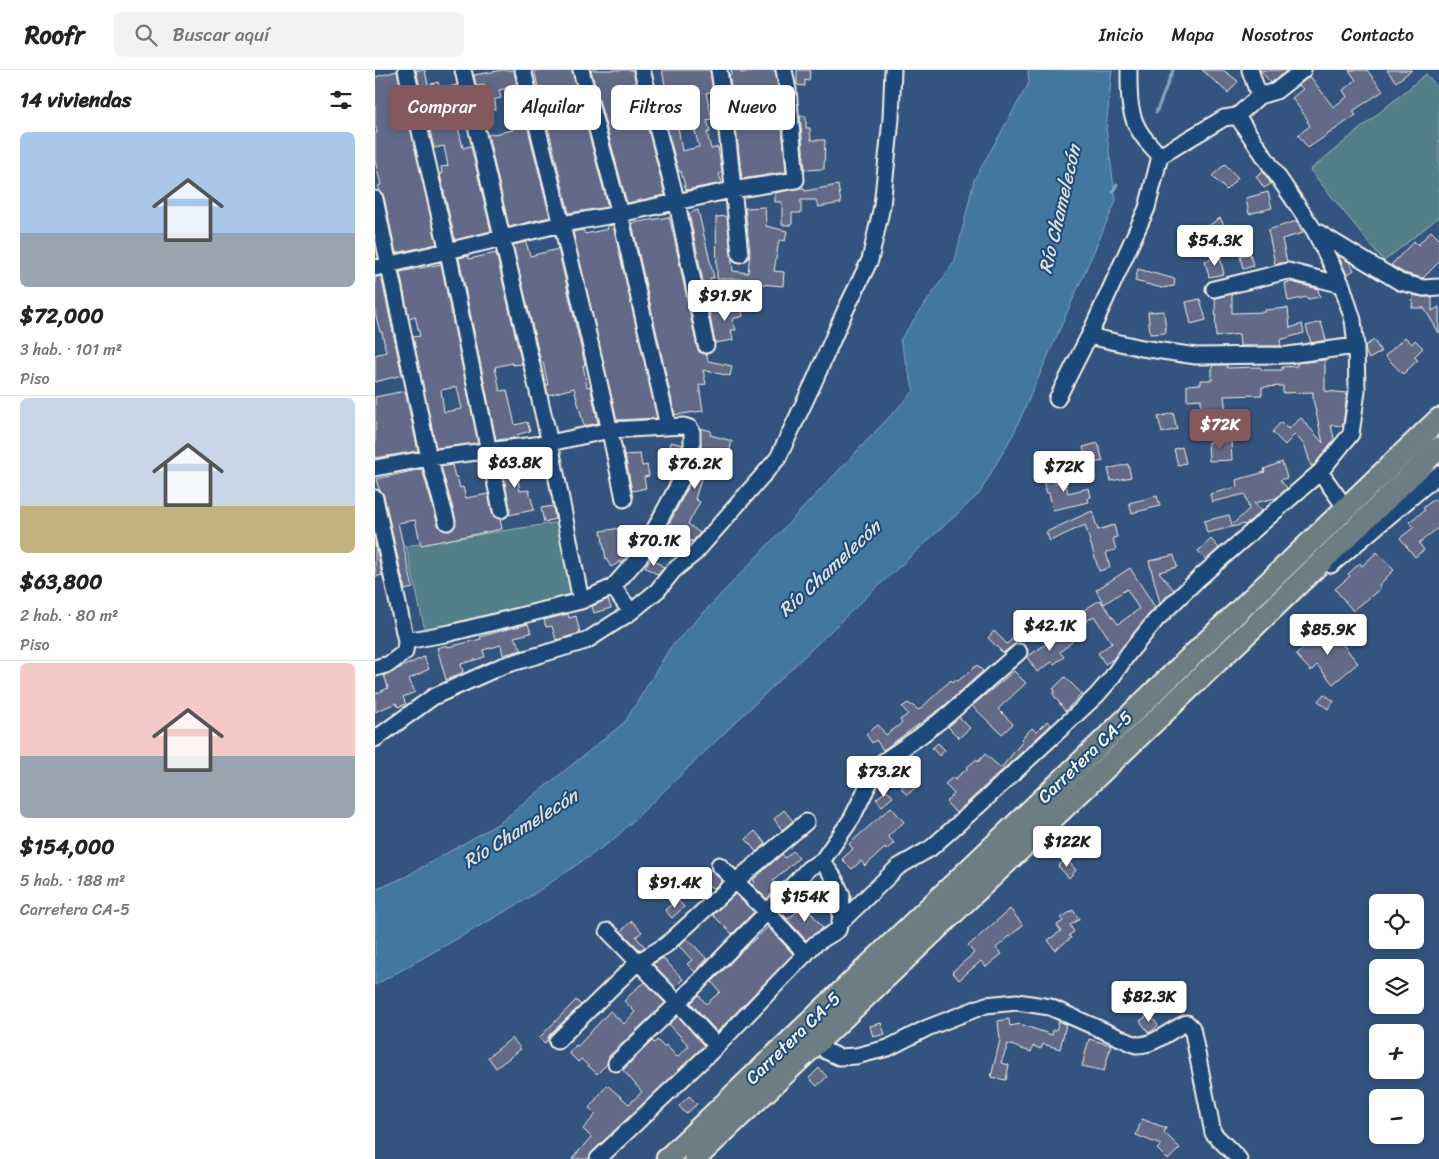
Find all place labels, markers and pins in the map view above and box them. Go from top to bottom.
pin: $54.3K [1174,224,1256,267]
pin: $91.9K [684,280,766,322]
pin: $72K [1190,408,1250,451]
pin: $63.8K [474,446,556,489]
pin: $76.2K [654,448,736,490]
pin: $72K [1034,450,1094,493]
pin: $70.1K [613,524,695,567]
pin: $42.1K [1009,610,1091,652]
pin: $85.9K [1287,614,1369,656]
pin: $73.2K [843,756,925,798]
pin: $122K [1032,826,1102,868]
pin: $91.4K [634,866,716,909]
pin: $154K [770,880,840,923]
pin: $82.3K [1108,980,1190,1023]

